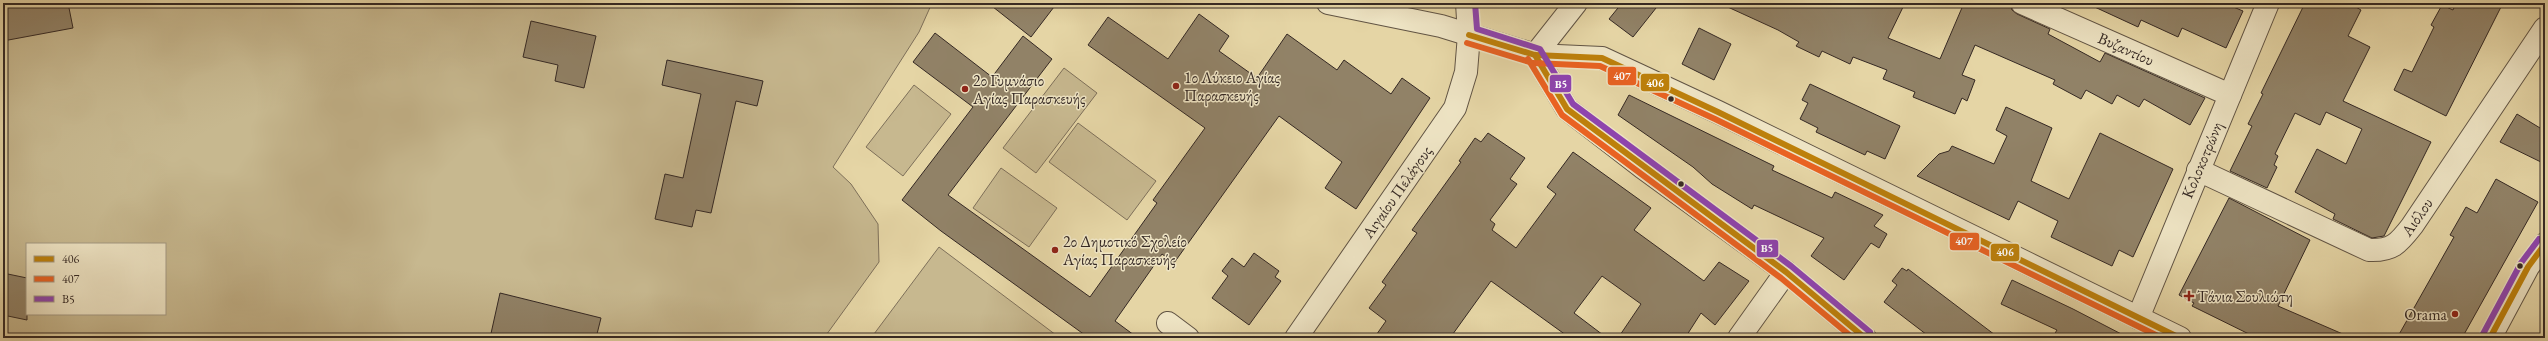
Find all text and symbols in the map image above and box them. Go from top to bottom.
street label: Βυζαντίου [2095,27,2157,71]
line badge: 407 [1607,66,1637,86]
place label: 1ο Λύκειο Αγίας Παρασκευής [1184,67,1281,106]
text: 407 [1613,69,1631,83]
place label: 2ο Γυμνάσιο Αγίας Παρασκευής [972,70,1086,109]
line badge: 406 [1640,73,1670,92]
line badge: Β5 [1549,74,1572,93]
text: 406 [1646,76,1664,90]
text: Β5 [1555,77,1567,91]
marker: 1ο Λύκειο Αγίας Παρασκευής [1171,81,1181,91]
marker: 2ο Γυμνάσιο Αγίας Παρασκευής [960,84,970,94]
unlabelled marker [1666,94,1676,104]
street label: Κολοκοτρώνη [2176,118,2228,202]
street label: Αιγαίου Πελάγους [1357,141,1437,243]
unlabelled marker [1676,179,1686,189]
street label: Αιόλου [2396,194,2438,241]
place label: 2ο Δημοτικό Σχολείο Αγίας Παρασκευής [1062,231,1187,270]
line badge: 407 [1949,232,1980,251]
text: 407 [1955,234,1973,248]
line badge: Β5 [1756,239,1779,258]
text: Β5 [1761,241,1773,255]
legend [26,243,166,315]
line badge: 406 [1990,243,2020,262]
marker: 2ο Δημοτικό Σχολείο Αγίας Παρασκευής [1050,245,1060,255]
text: 406 [1996,245,2014,259]
text: 406 [62,251,80,267]
unlabelled marker [2515,261,2525,271]
text: 407 [62,271,80,287]
place label: Τάνια Σουλιώτη [2197,286,2293,307]
text: Β5 [62,291,75,307]
marker: Τάνια Σουλιώτη [2184,291,2194,301]
place label: Orama [2404,304,2448,325]
marker: Orama [2450,309,2460,319]

